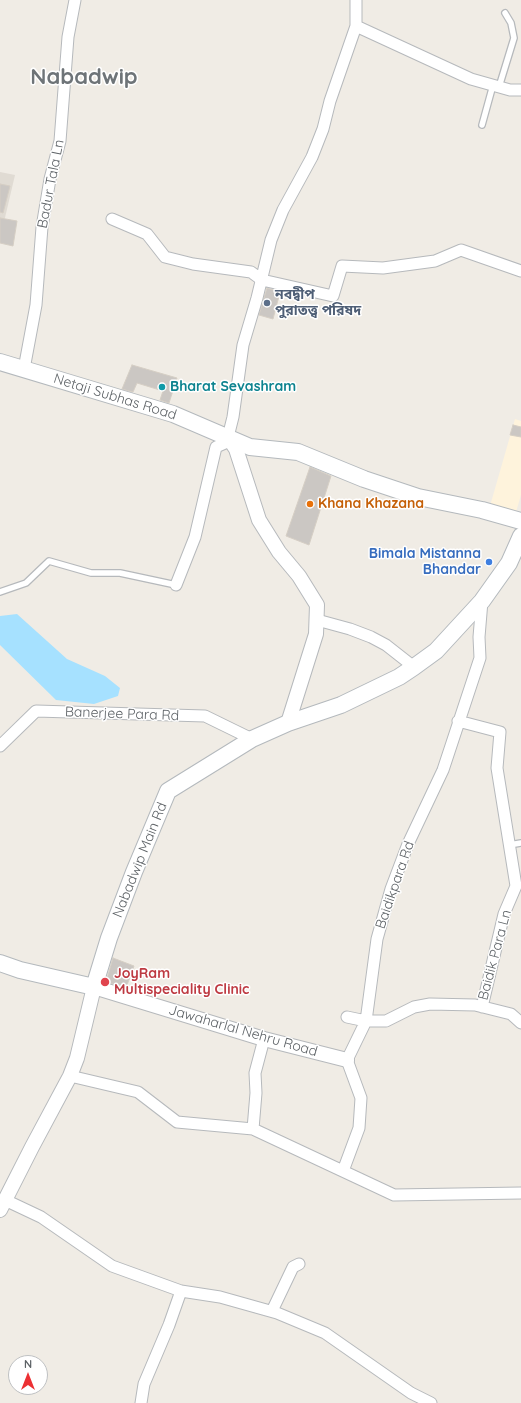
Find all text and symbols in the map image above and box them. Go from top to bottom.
district label: Nabadwip [30,64,138,90]
street label: Badur Tala Ln [34,138,68,230]
place label: নবদ্বীপ পুরাতত্ত্ব পরিষদ [275,287,361,320]
marker: নবদ্বীপ পুরাতত্ত্ব পরিষদ [262,298,272,308]
street label: Netaji Subhas Road [51,370,179,424]
place label: Bharat Sevashram [170,379,296,395]
marker: Bharat Sevashram [157,382,167,392]
place label: Khana Khazana [318,496,424,512]
marker: Khana Khazana [305,499,315,509]
place label: Bimala Mistanna Bhandar [369,546,481,578]
marker: Bimala Mistanna Bhandar [484,557,494,567]
street label: Banerjee Para Rd [65,704,179,724]
street label: Nabadwip Main Rd [109,800,171,920]
street label: Baidikpara Rd [372,839,418,931]
street label: Baidik Para Ln [475,908,515,1002]
place label: JoyRam Multispeciality Clinic [114,966,249,998]
marker: JoyRam Multispeciality Clinic [99,976,111,988]
street label: Jawaharlal Nehru Road [167,1002,319,1060]
north arrow [8,1355,48,1395]
text: N [24,1357,32,1371]

